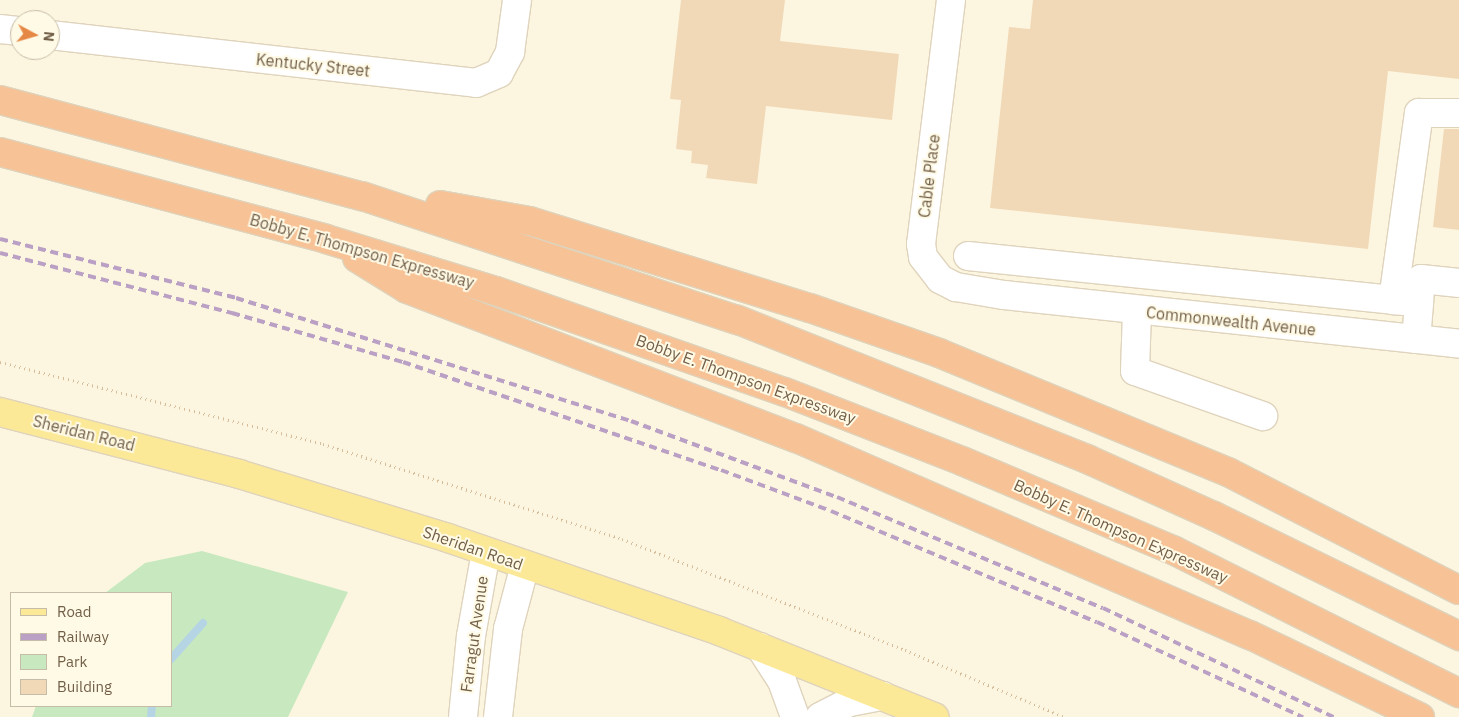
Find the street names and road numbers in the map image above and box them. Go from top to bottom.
street label: Kentucky Street [255,49,371,81]
street label: Cable Place [914,133,944,219]
street label: Bobby E. Thompson Expressway [248,210,476,292]
street label: Commonwealth Avenue [1145,303,1317,339]
street label: Bobby E. Thompson Expressway [634,330,858,428]
street label: Sheridan Road [31,411,137,455]
street label: Bobby E. Thompson Expressway [1011,475,1231,587]
street label: Sheridan Road [420,522,526,574]
street label: Farragut Avenue [456,575,492,693]

